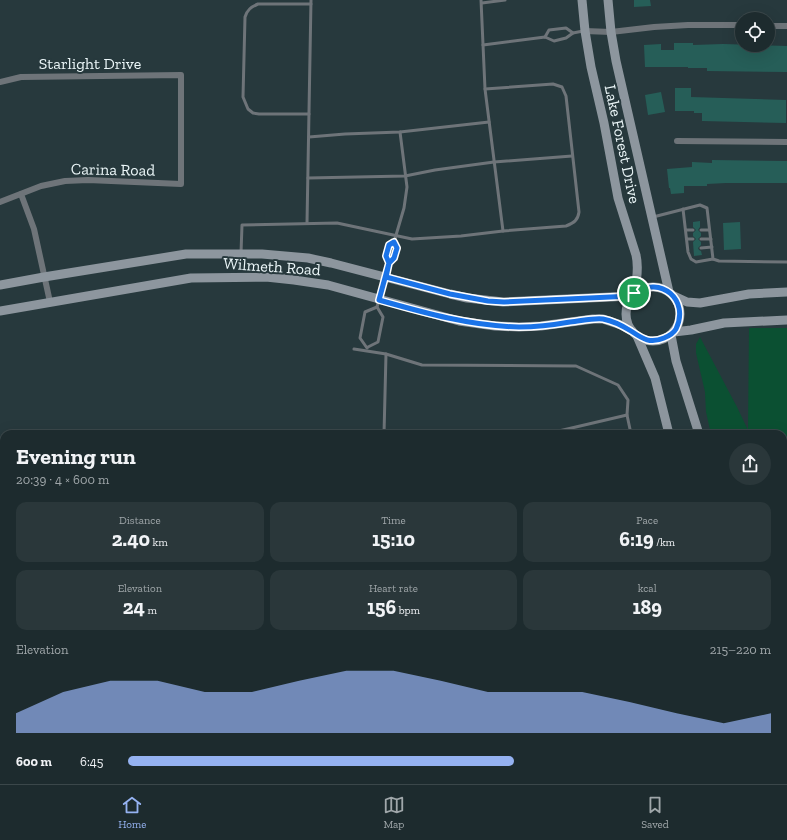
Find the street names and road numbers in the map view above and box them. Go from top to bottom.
street label: Starlight Drive [39,54,141,73]
street label: Lake Forest Drive [601,83,644,205]
street label: Carina Road [71,159,155,180]
street label: Wilmeth Road [223,254,321,279]

